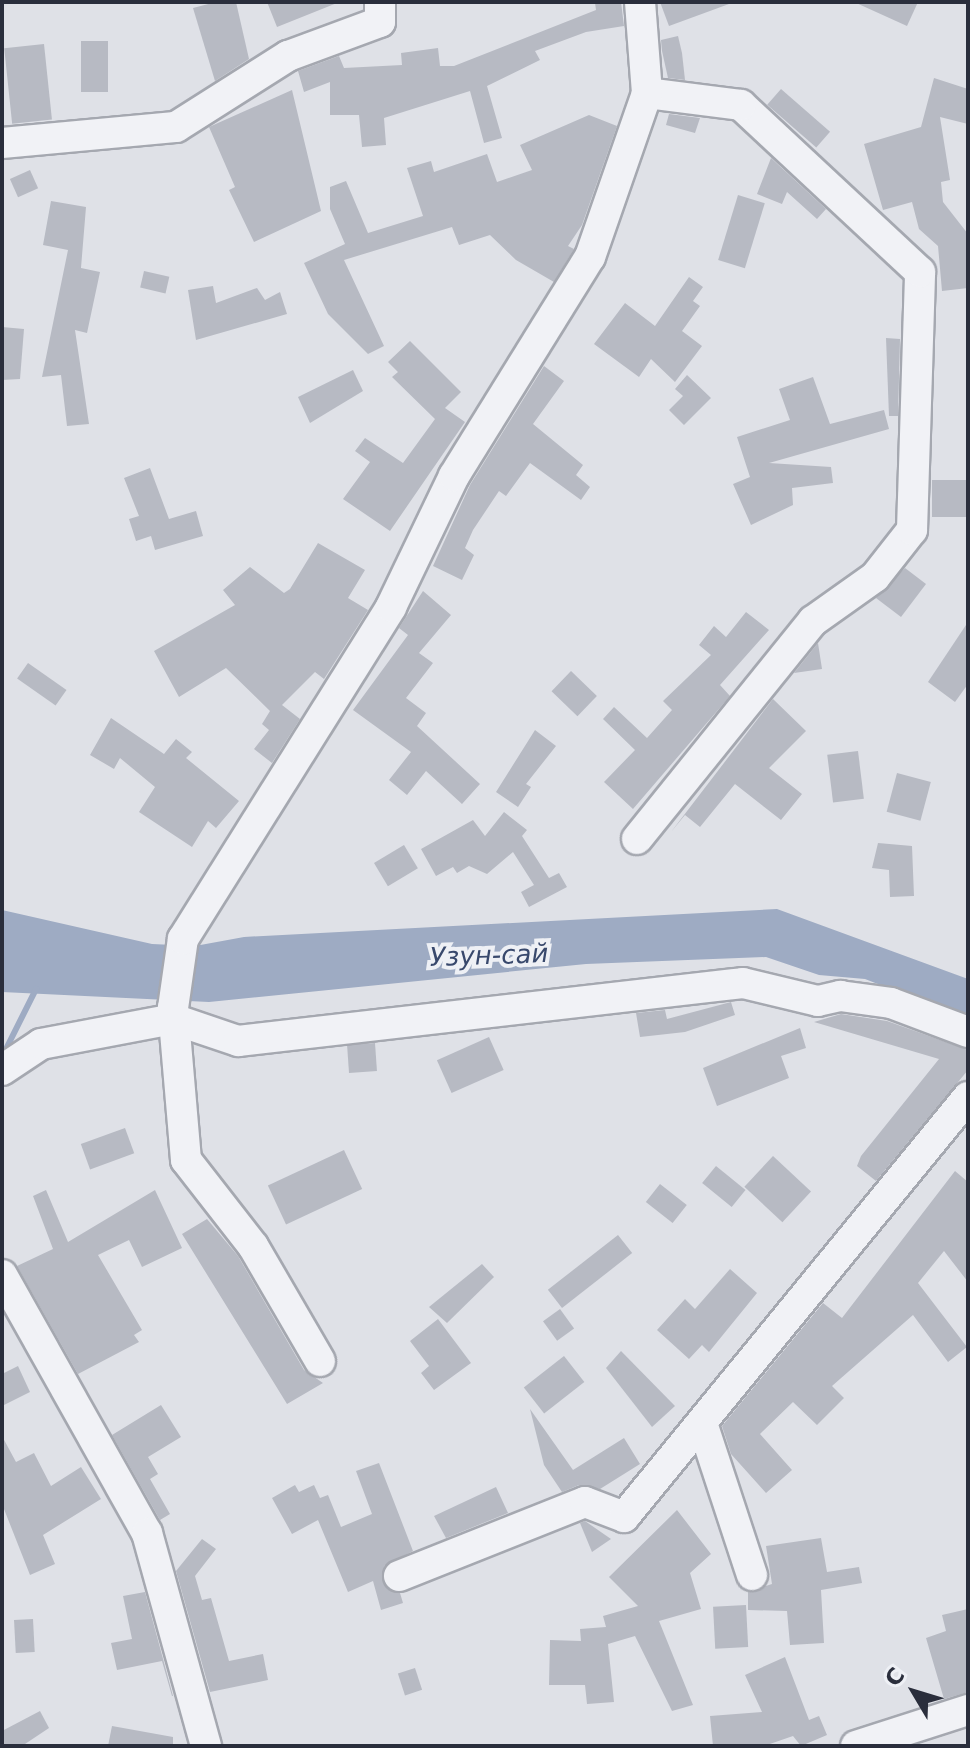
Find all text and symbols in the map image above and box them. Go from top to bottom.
water label: Узун-сай [429,938,549,974]
north arrow [874,1652,954,1732]
text: С [880,1663,910,1691]

